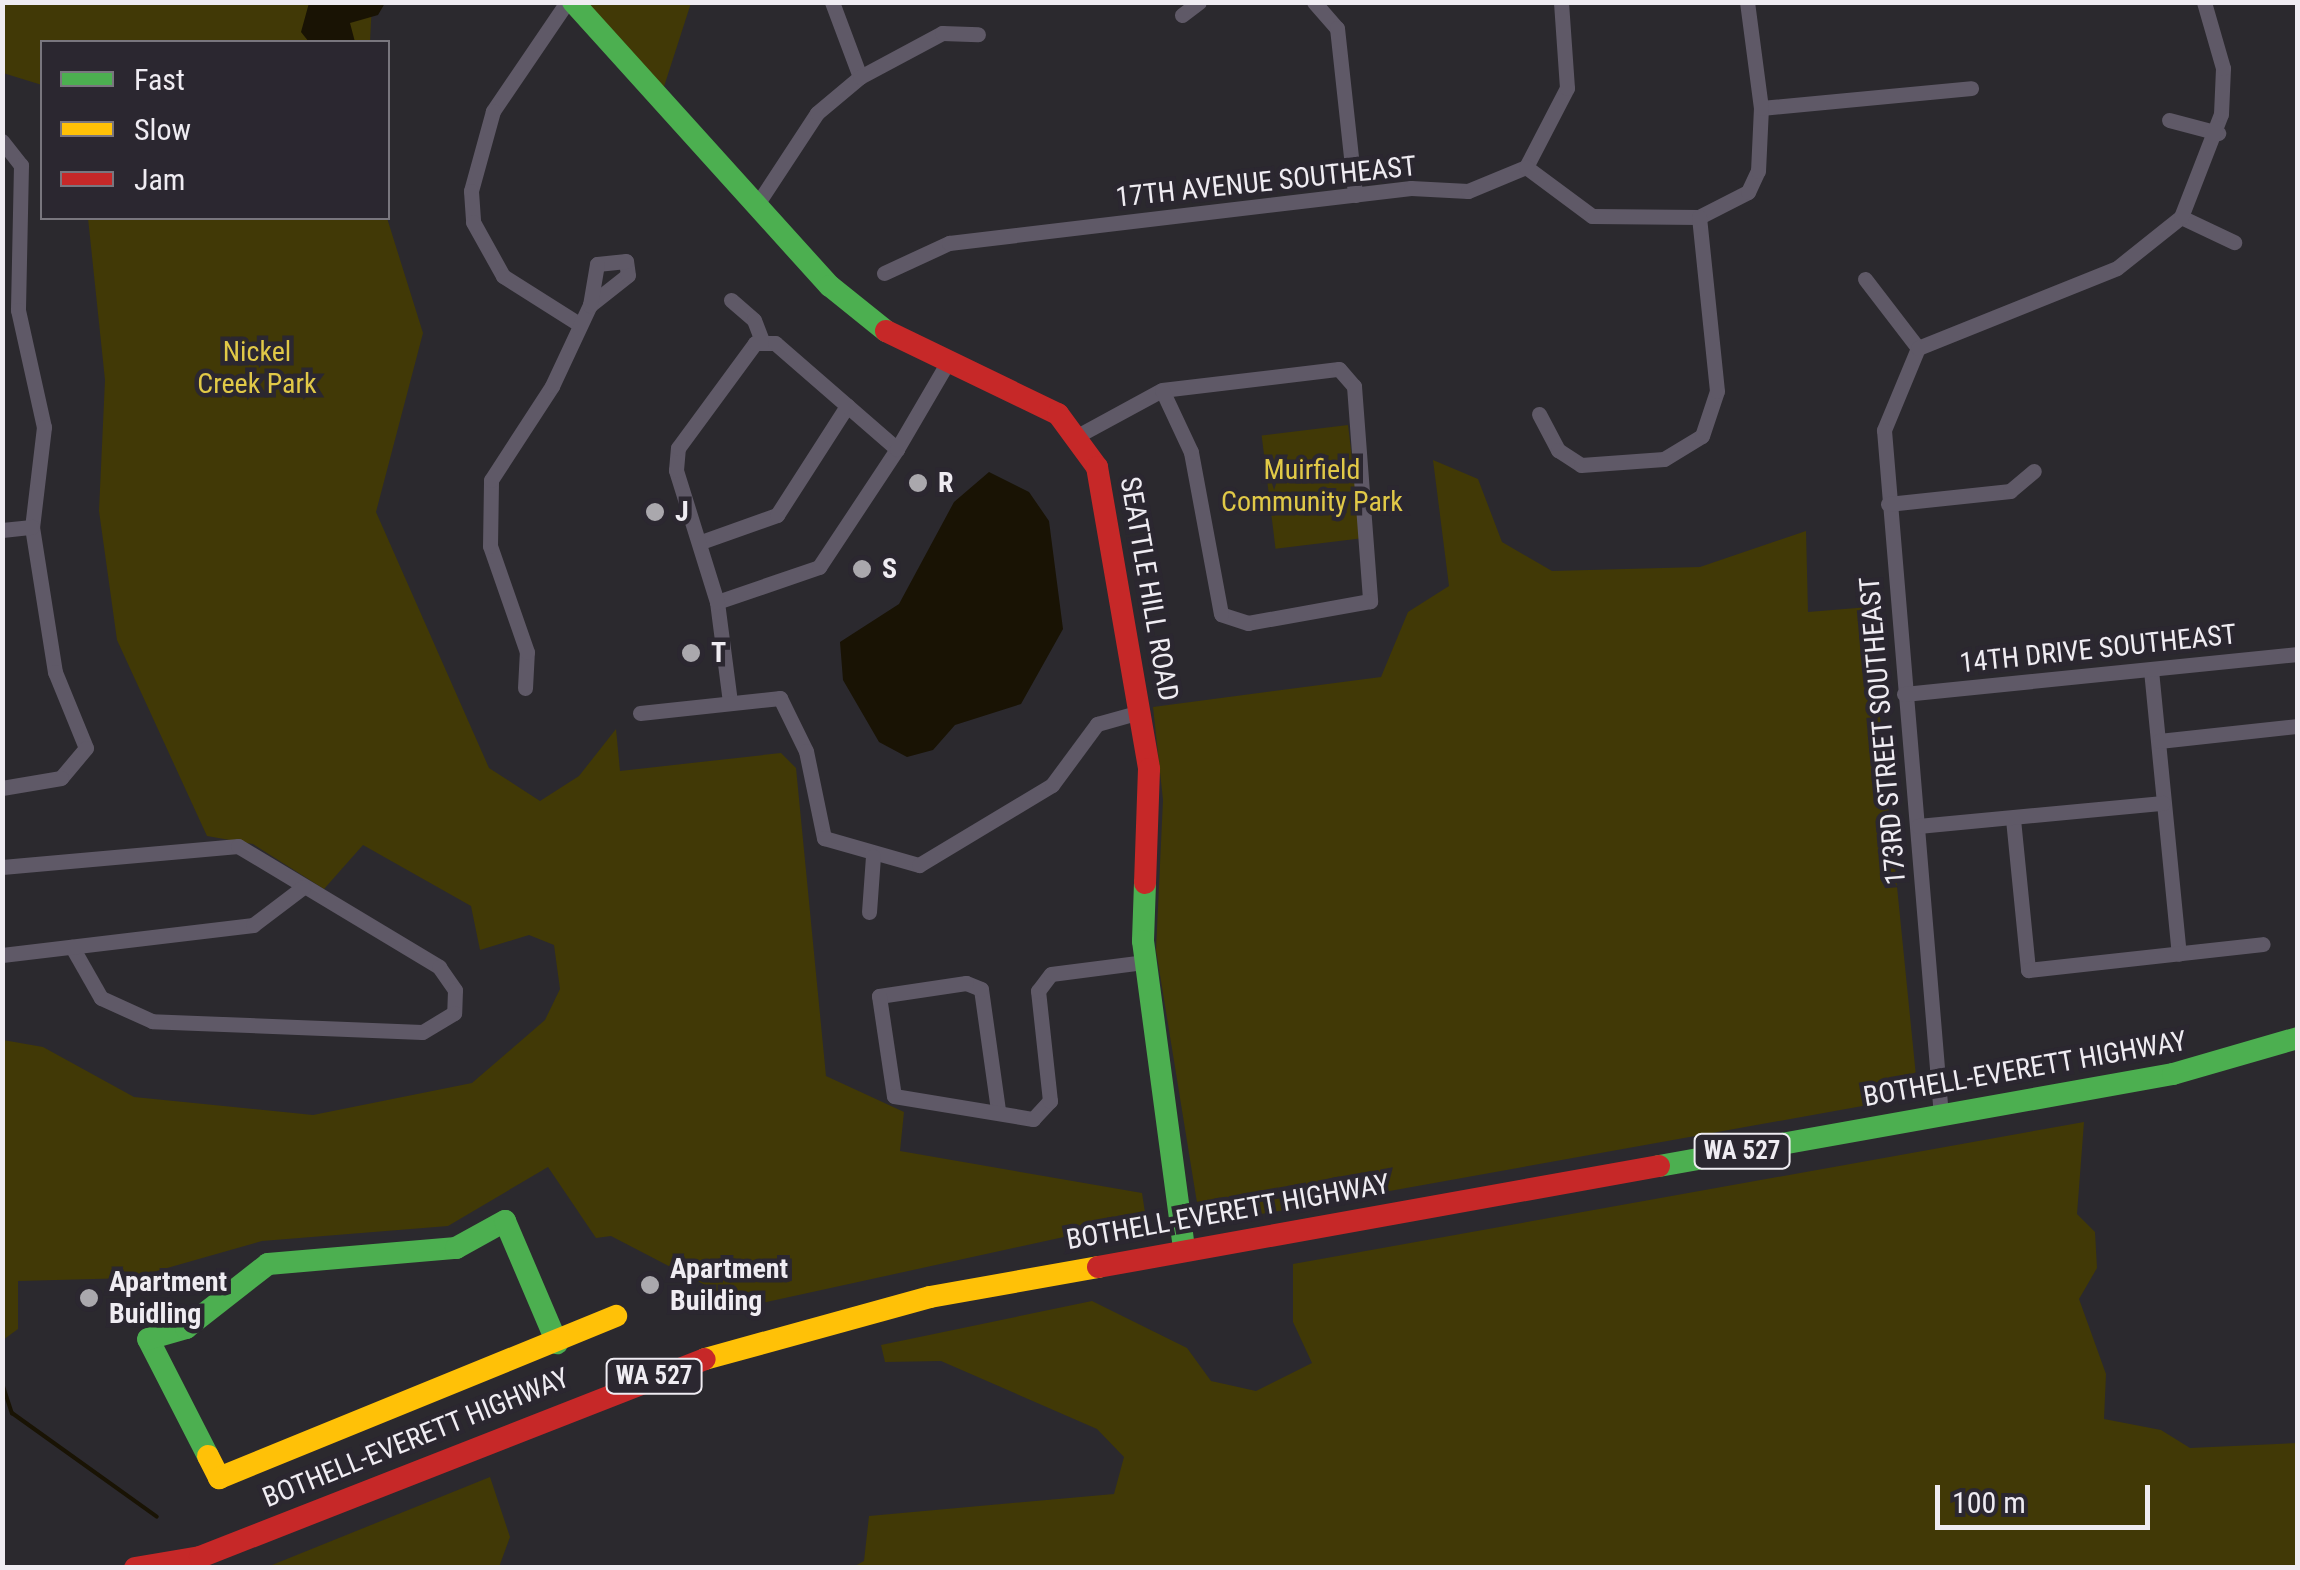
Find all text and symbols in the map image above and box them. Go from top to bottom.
legend [40,40,390,220]
text: Fast [134,62,185,97]
text: Slow [134,112,191,147]
street label: 17TH AVENUE SOUTHEAST [1114,149,1418,215]
text: Jam [134,162,185,197]
park label: Nickel Creek Park [197,335,317,401]
park label: Muirfield Community Park [1221,453,1403,519]
place label: R [938,466,953,500]
marker: R [907,472,929,494]
street label: SEATTLE HILL ROAD [1113,474,1185,704]
place label: J [675,495,689,529]
marker: J [644,501,666,523]
place label: S [882,552,897,586]
marker: S [851,558,873,580]
street label: 173RD STREET SOUTHEAST [1853,575,1913,887]
street label: 14TH DRIVE SOUTHEAST [1958,618,2238,680]
place label: T [711,636,726,670]
marker: T [680,642,702,664]
street label: BOTHELL-EVERETT HIGHWAY [1861,1024,2189,1114]
road number: WA 527 [1692,1131,1792,1171]
street label: BOTHELL-EVERETT HIGHWAY [1064,1167,1392,1257]
place label: Apartment Building [670,1252,788,1318]
place label: Apartment Buidling [109,1265,227,1331]
marker: Apartment Building [639,1274,661,1296]
marker: Apartment Buidling [78,1287,100,1309]
road number: WA 527 [604,1356,704,1396]
street label: BOTHELL-EVERETT HIGHWAY [258,1361,574,1515]
scale bar [1940,1465,2155,1527]
text: 100 m [1952,1485,2026,1520]

